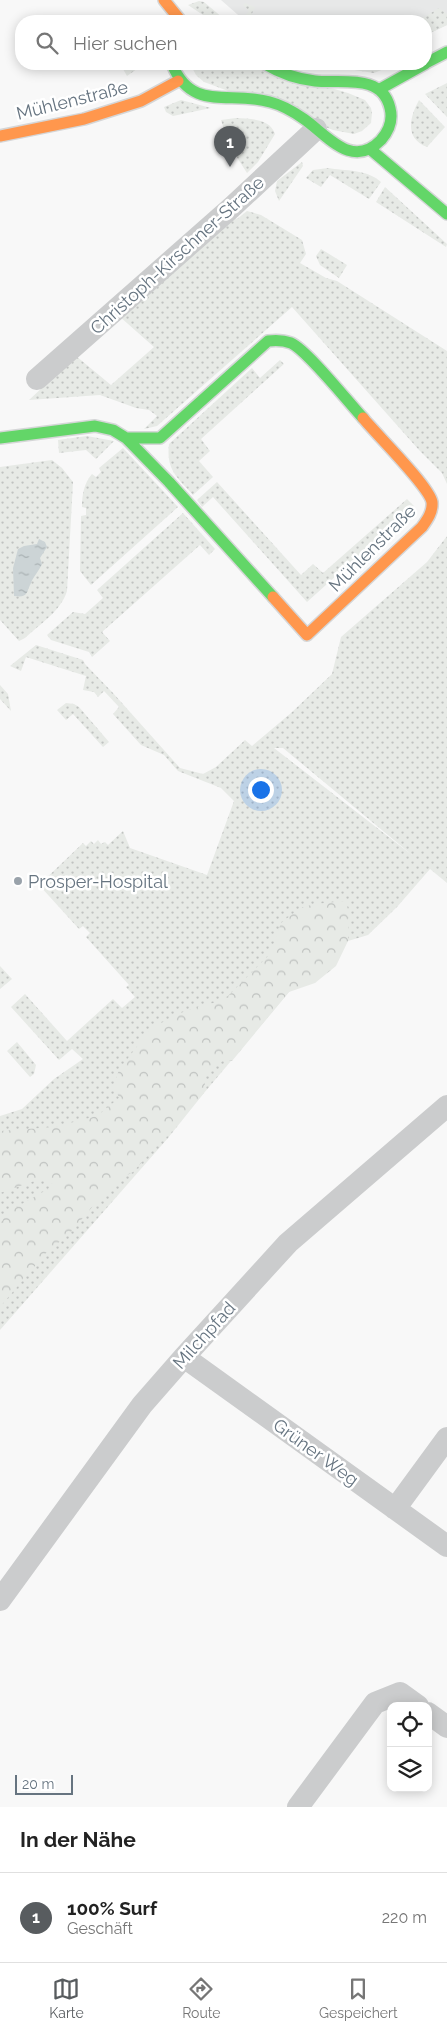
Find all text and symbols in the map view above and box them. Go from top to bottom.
search box [15,15,432,70]
icon: search [33,29,61,57]
text: Hier suchen [73,32,178,54]
street label: Mühlenstraße [14,76,130,124]
pin: 1 [214,126,246,167]
street label: Christoph-Kirschner-Straße [86,171,268,338]
street label: Mühlenstraße [324,500,420,596]
your location [248,777,274,803]
place label: Prosper-Hospital [28,871,168,892]
marker: Prosper-Hospital [12,875,24,887]
street label: Milchpfad [168,1297,240,1373]
street label: Grüner Weg [269,1414,363,1490]
map controls [387,1702,432,1792]
button: locate [387,1702,432,1747]
button: layers [387,1747,432,1792]
scale bar [15,1772,72,1795]
text: 20 m [22,1776,54,1792]
text: In der Nähe [20,1827,136,1852]
text: 100% Surf [67,1897,157,1919]
text: 1 [32,1908,40,1927]
text: 220 m [382,1908,427,1927]
text: Geschäft [67,1919,133,1938]
tab: Karte [49,1975,84,2021]
tab: Route [182,1975,221,2021]
tab: Gespeichert [319,1975,398,2021]

